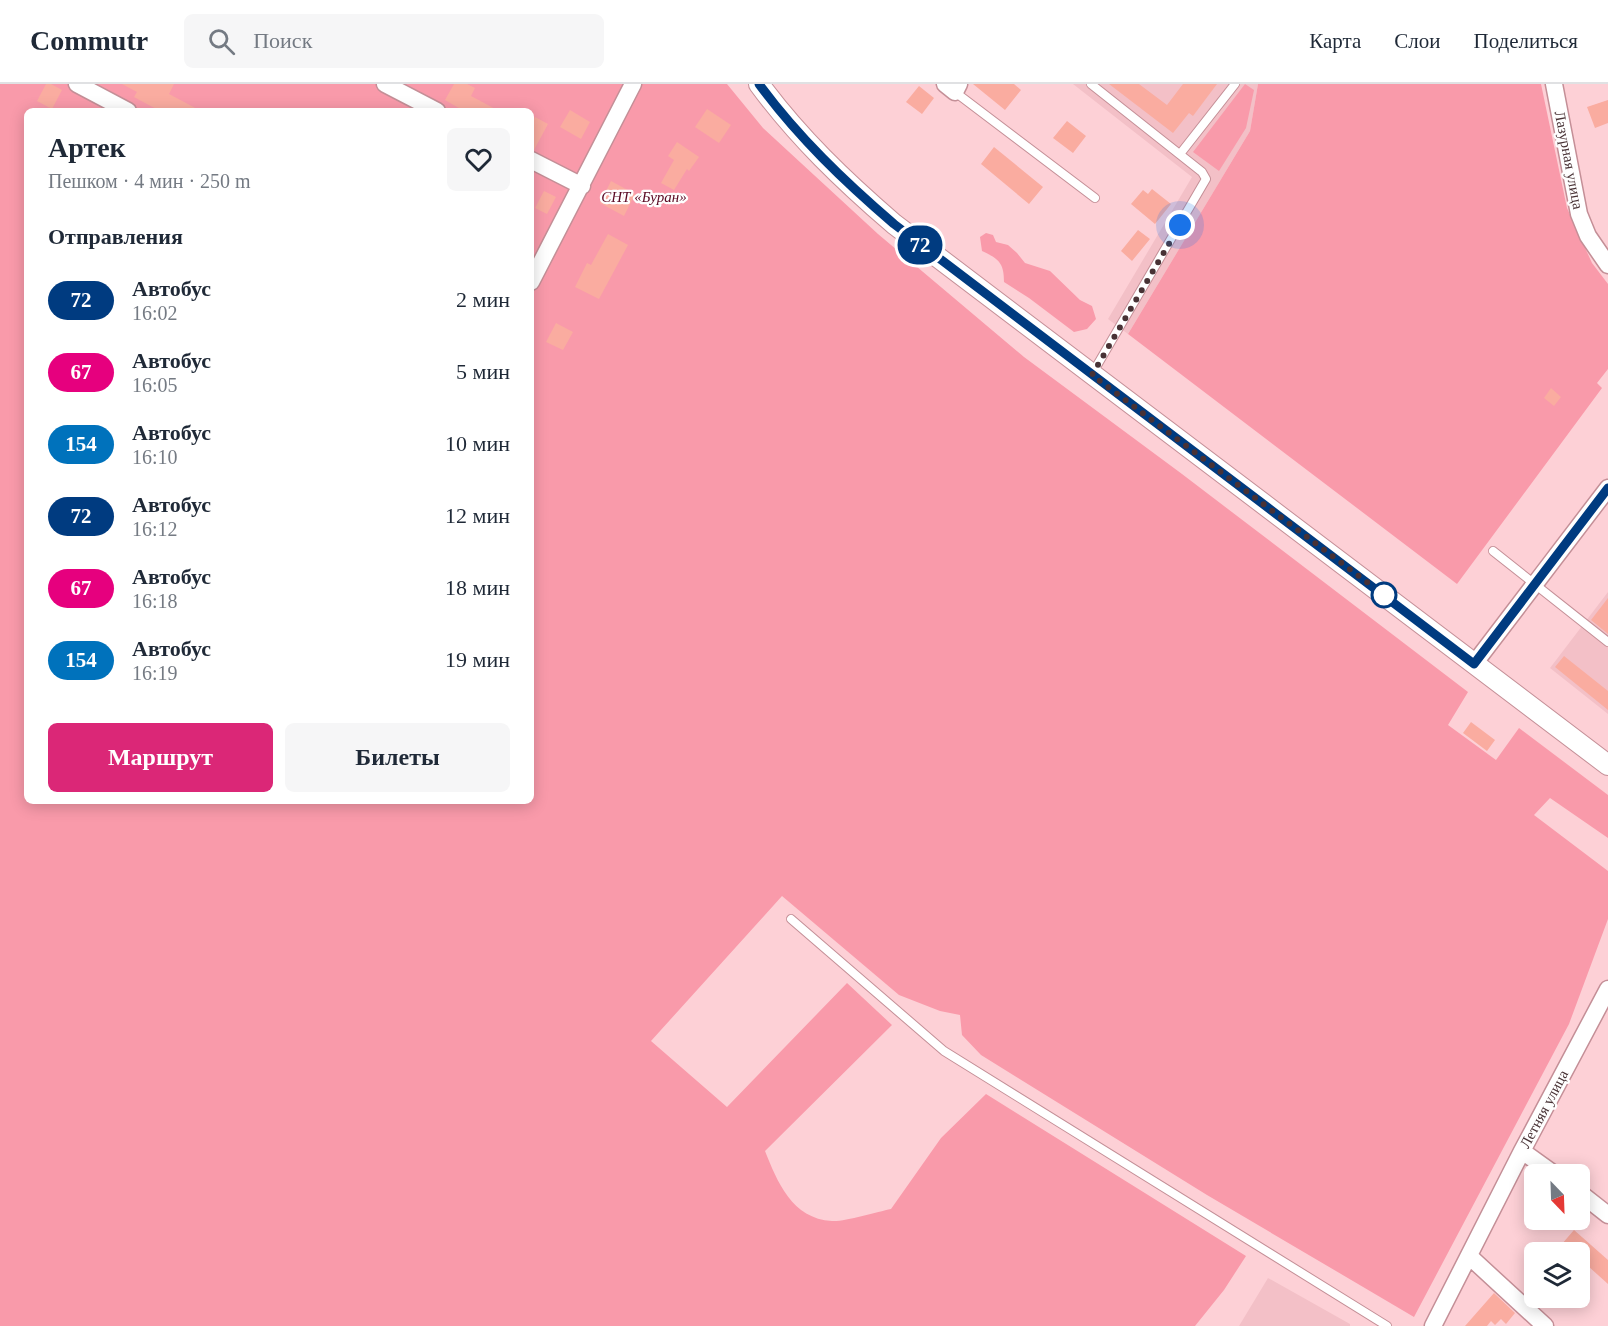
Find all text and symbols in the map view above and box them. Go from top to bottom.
search box [184,14,604,68]
text: Commutr [30,25,148,56]
icon: search [205,25,238,58]
text: Поиск [253,28,312,53]
text: Карта [1309,29,1361,53]
text: Слои [1394,29,1440,53]
text: Поделиться [1473,29,1578,53]
street label: Лазурная улица [1552,109,1586,211]
button: heart [447,128,510,191]
text: Артек [48,132,126,163]
text: Пешком · 4 мин · 250 m [48,170,251,192]
park label: СНТ «Буран» [601,189,687,205]
your location [1165,210,1195,240]
text: Отправления [48,224,183,249]
line badge: 72 [893,226,947,264]
text: 72 [910,233,931,257]
text: Автобус [132,276,211,301]
text: 2 мин [456,287,510,312]
text: 72 [71,288,92,312]
text: 16:02 [132,302,178,324]
text: Автобус [132,348,211,373]
text: 5 мин [456,359,510,384]
text: 67 [71,360,92,384]
text: 16:05 [132,374,178,396]
text: Автобус [132,420,211,445]
text: 10 мин [445,431,510,456]
text: 154 [65,432,97,456]
text: 16:10 [132,446,178,468]
text: Автобус [132,492,211,517]
text: 12 мин [445,503,510,528]
text: 72 [71,504,92,528]
text: 16:12 [132,518,178,540]
text: Автобус [132,564,211,589]
text: 18 мин [445,575,510,600]
text: 67 [71,576,92,600]
unlabelled marker [1371,582,1397,608]
text: 16:18 [132,590,178,612]
text: Автобус [132,636,211,661]
text: 19 мин [445,647,510,672]
text: 154 [65,648,97,672]
text: 16:19 [132,662,178,684]
button: Маршрут [48,723,273,792]
button: Билеты [285,723,510,792]
street label: Летняя улица [1517,1067,1571,1151]
north arrow [1524,1164,1590,1230]
map controls [1524,1164,1590,1308]
button: layers [1524,1242,1590,1308]

